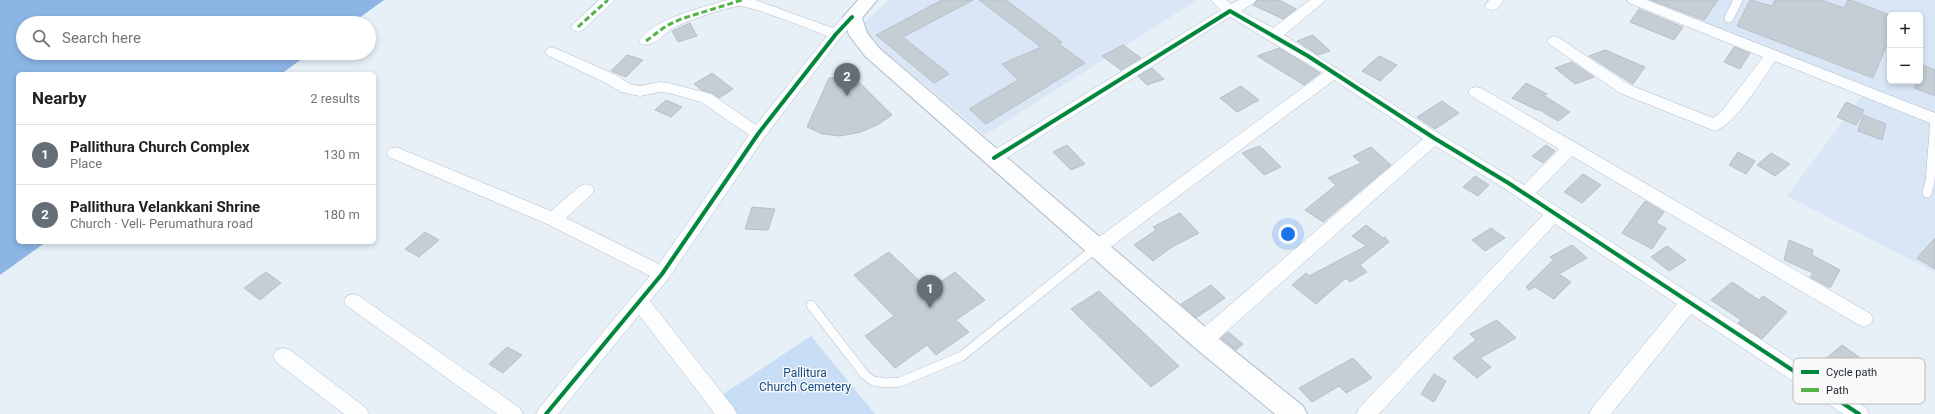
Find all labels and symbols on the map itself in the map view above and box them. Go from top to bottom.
pin: 2 [834,63,860,96]
your location [1278,224,1298,244]
pin: 1 [917,275,943,308]
legend [1793,358,1925,404]
park label: Pallitura Church Cemetery [759,366,851,394]
text: Cycle path [1826,366,1877,379]
text: Path [1826,384,1849,397]

